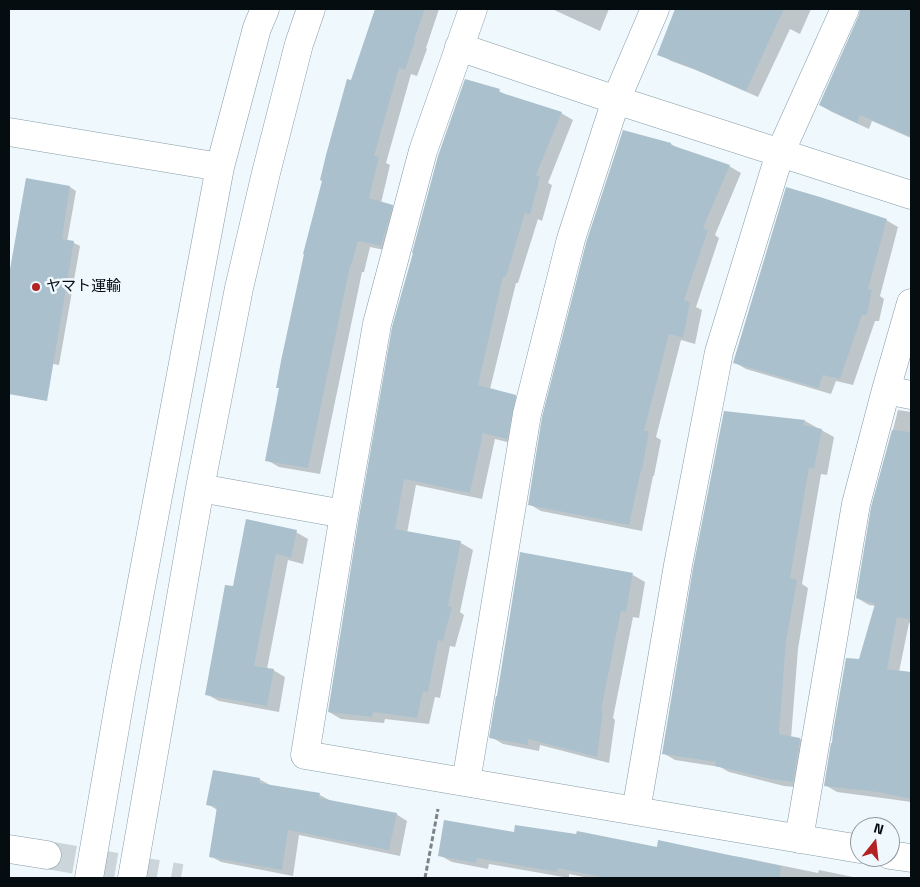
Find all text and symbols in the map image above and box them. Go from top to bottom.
place label: ヤマト運輸 [46,278,121,296]
marker: ヤマト運輸 [30,281,42,293]
north arrow [850,817,900,867]
text: N [871,817,887,839]

